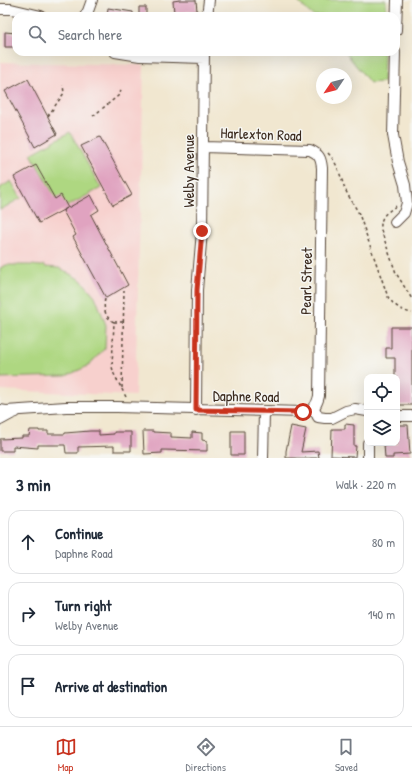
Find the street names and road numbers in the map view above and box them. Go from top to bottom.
street label: Harlexton Road [220,122,302,146]
street label: Welby Avenue [178,134,199,208]
street label: Pearl Street [295,246,317,315]
street label: Daphne Road [213,385,280,407]

